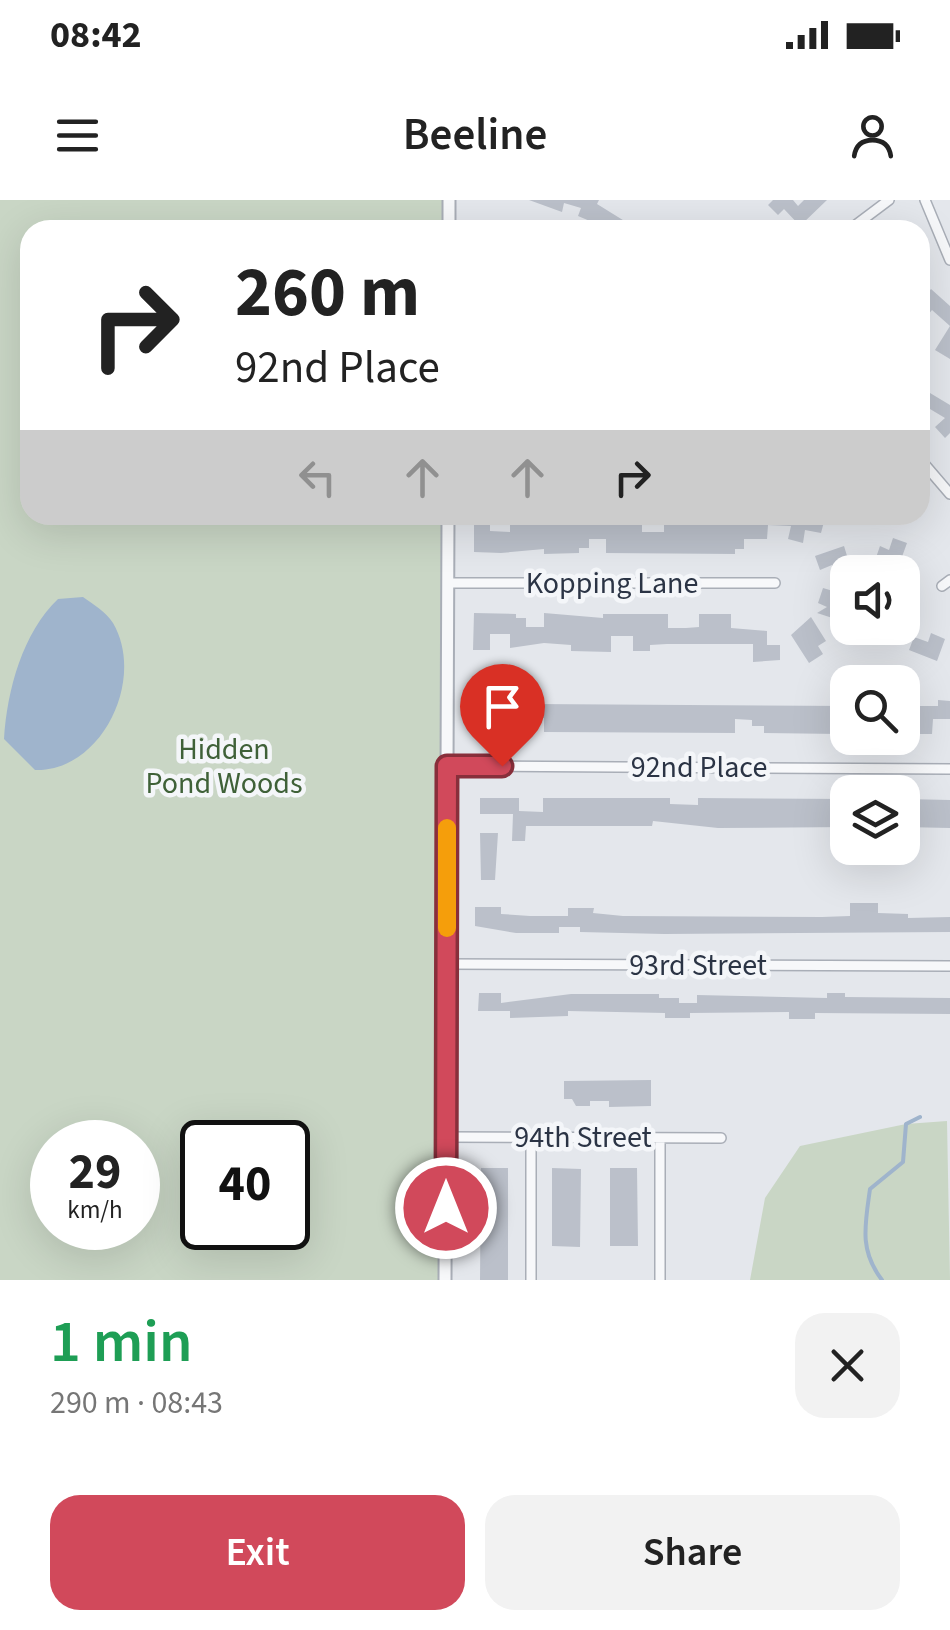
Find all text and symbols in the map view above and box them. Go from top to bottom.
text: 08:42 [50,8,142,62]
text: Beeline [403,103,547,167]
icon: menu [50,108,105,163]
icon: person [845,108,900,163]
text: 260 m [235,243,420,343]
icon: right [70,260,200,390]
text: 92nd Place [235,336,440,400]
icon: left [290,450,345,505]
icon: ahead [395,450,450,505]
icon: ahead [500,450,555,505]
icon: right [605,450,660,505]
map controls [830,555,920,865]
button: sound [830,555,920,645]
street label: Kopping Lane [526,562,698,605]
pin [460,664,545,767]
button: search [830,665,920,755]
icon: arrive [475,679,530,734]
park label: Hidden Pond Woods [146,728,302,805]
street label: 92nd Place [631,746,767,789]
button: layers [830,775,920,865]
street label: 93rd Street [629,944,767,987]
street label: 94th Street [514,1116,652,1159]
speed limit sign: 40 [180,1120,310,1250]
text: 29 [69,1137,121,1208]
position arrow [394,1156,498,1260]
text: km/h [67,1192,123,1228]
text: 1 min [50,1300,193,1385]
button: close [795,1313,900,1418]
text: 290 m · 08:43 [50,1380,223,1426]
button: Exit [50,1495,465,1610]
button: Share [485,1495,900,1610]

